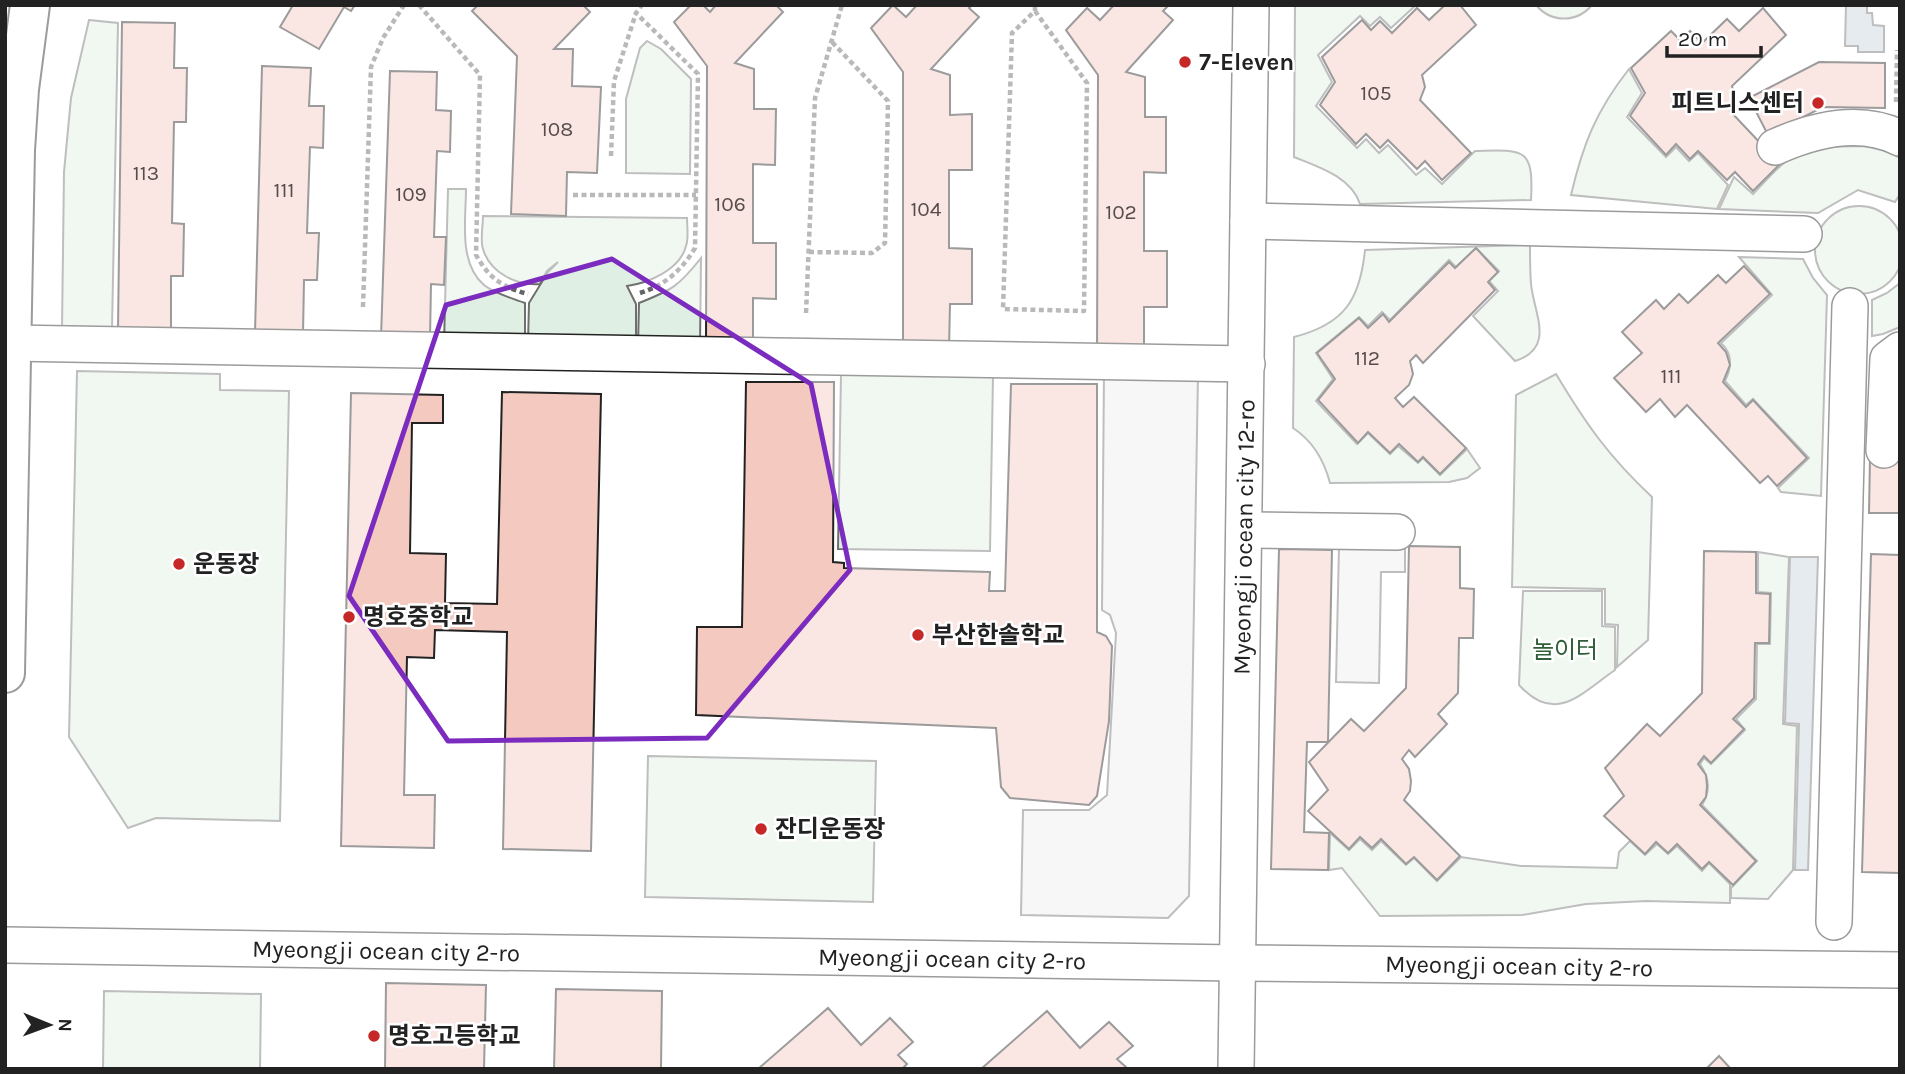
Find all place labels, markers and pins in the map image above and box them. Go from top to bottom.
place label: 7-Eleven [1199,48,1294,76]
marker: 7-Eleven [1177,54,1193,70]
place label: 피트니스센터 [1672,89,1804,117]
marker: 피트니스센터 [1810,95,1826,111]
place label: 운동장 [193,550,259,578]
marker: 운동장 [171,556,187,572]
place label: 명호중학교 [363,603,473,631]
marker: 명호중학교 [341,609,357,625]
place label: 부산한솔학교 [932,621,1064,649]
marker: 부산한솔학교 [910,627,926,643]
place label: 잔디운동장 [775,815,885,843]
marker: 잔디운동장 [753,821,769,837]
place label: 명호고등학교 [388,1022,520,1050]
marker: 명호고등학교 [366,1028,382,1044]

